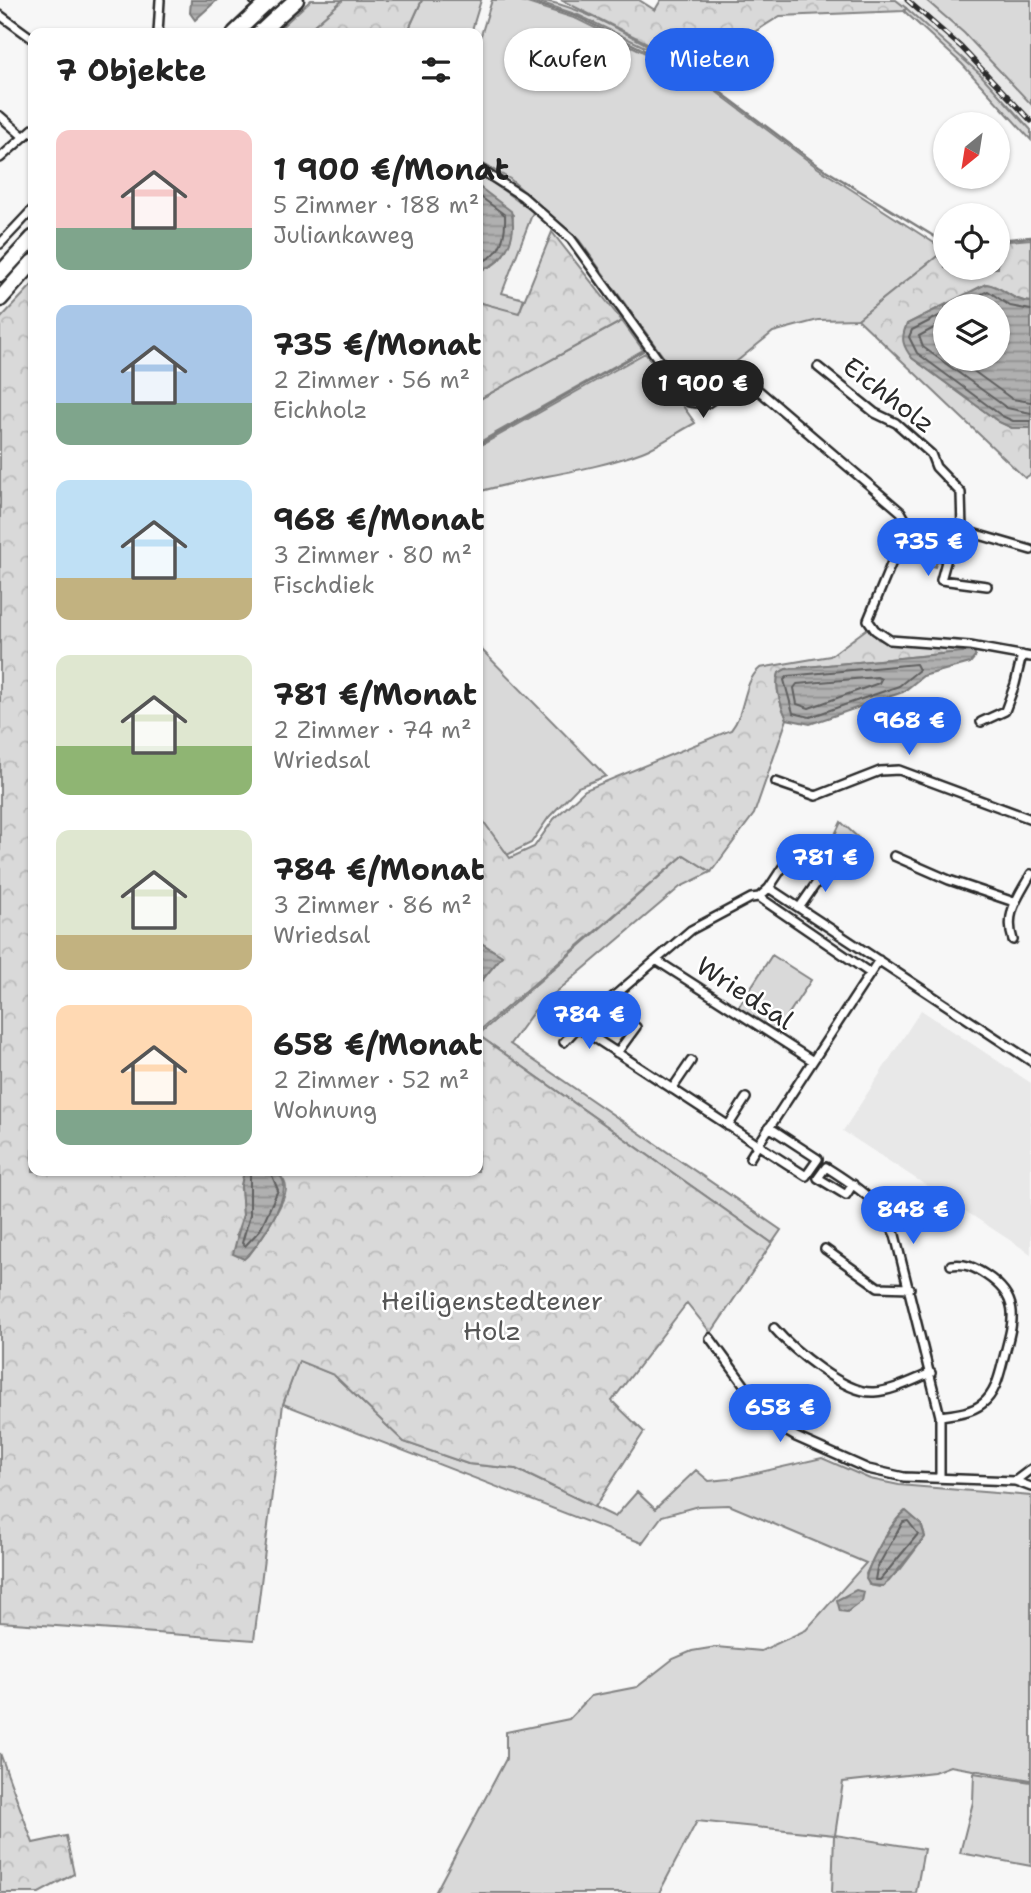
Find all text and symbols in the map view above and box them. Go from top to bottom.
chip: Kaufen [504,28,631,91]
chip: Mieten [645,28,774,91]
text: 7 Objekte [56,50,206,91]
icon: filters [417,51,455,89]
north arrow [933,112,1010,189]
map controls [933,112,1010,371]
text: 1 900 €/Monat [273,149,509,190]
icon: home [112,158,196,242]
text: 5 Zimmer · 188 m² [273,190,479,220]
button: locate [933,203,1010,280]
text: Juliankaweg [273,220,414,250]
button: layers [933,294,1010,371]
text: 735 €/Monat [273,324,482,365]
icon: home [112,333,196,417]
street label: Eichholz [836,349,942,441]
pin: 1 900 € [638,360,768,420]
text: 2 Zimmer · 56 m² [273,365,470,395]
text: 1 900 € [658,368,748,398]
text: Eichholz [273,395,367,425]
text: 968 €/Monat [273,499,485,540]
icon: home [112,508,196,592]
pin: 735 € [879,518,977,578]
text: 735 € [893,526,963,556]
text: 3 Zimmer · 80 m² [273,540,472,570]
text: Fischdiek [273,570,375,600]
text: 781 €/Monat [273,674,477,715]
icon: home [112,683,196,767]
pin: 968 € [860,698,958,757]
text: 968 € [873,705,945,735]
text: 2 Zimmer · 74 m² [273,715,471,745]
text: Wriedsal [273,745,370,775]
pin: 781 € [776,834,874,894]
text: 781 € [792,842,858,872]
text: 784 €/Monat [273,849,485,890]
icon: home [112,858,196,942]
text: 3 Zimmer · 86 m² [273,890,472,920]
text: Wriedsal [273,920,370,950]
street label: Wriedsal [690,948,801,1037]
pin: 784 € [540,992,638,1051]
text: 784 € [553,999,625,1029]
text: 658 €/Monat [273,1024,483,1065]
icon: home [112,1033,196,1117]
text: 2 Zimmer · 52 m² [273,1065,469,1095]
text: Wohnung [273,1095,377,1125]
pin: 848 € [864,1186,962,1246]
text: 848 € [877,1194,949,1224]
park label: Heiligenstedtener Holz [381,1283,603,1348]
pin: 658 € [731,1384,829,1444]
text: 658 € [745,1392,815,1422]

